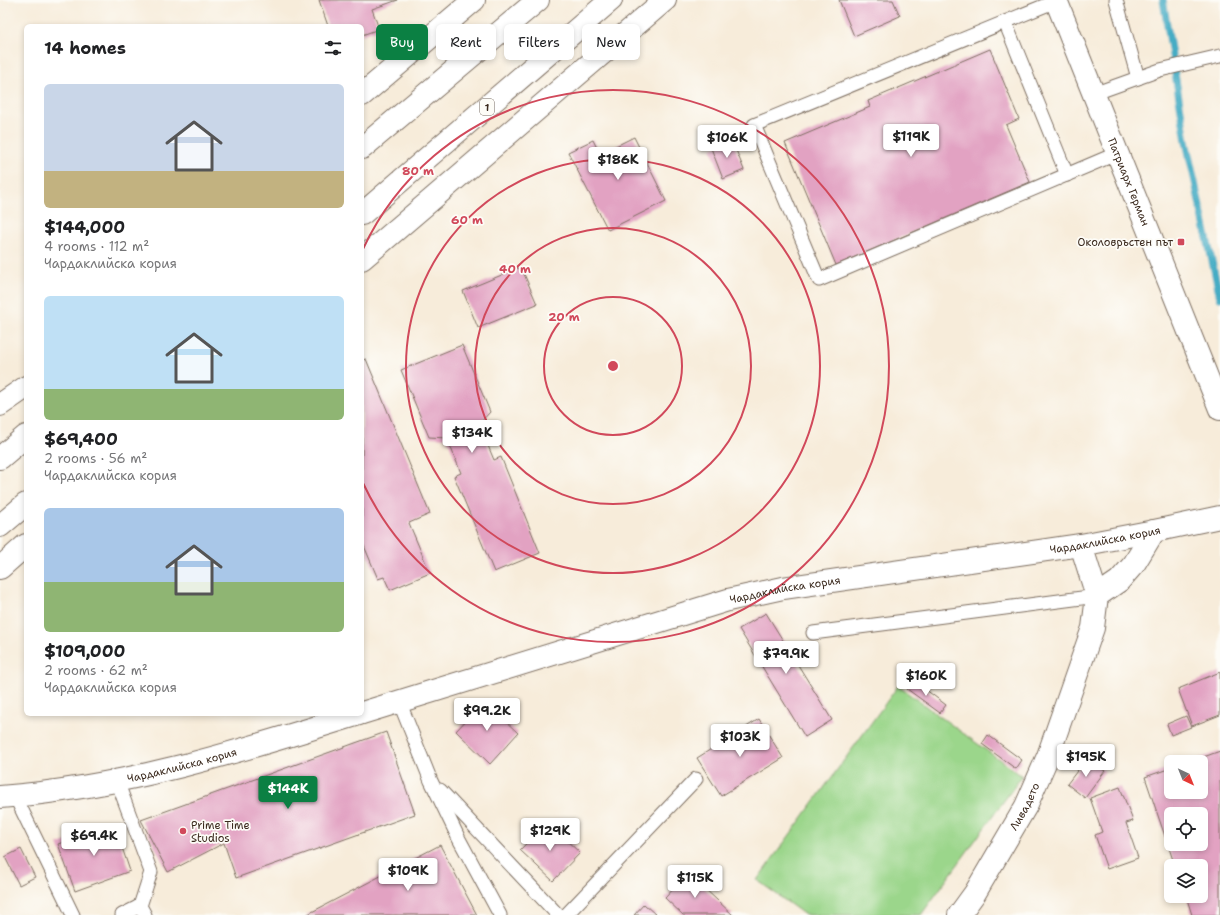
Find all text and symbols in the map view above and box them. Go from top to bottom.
chip: Buy [376,24,428,60]
chip: Rent [436,24,496,60]
chip: Filters [504,24,574,60]
chip: New [582,24,640,60]
text: 14 homes [44,37,126,59]
icon: filters [322,37,344,59]
road number: 1 [480,99,494,115]
icon: home [158,110,230,182]
pin: $119K [883,124,939,158]
pin: $106K [699,125,755,159]
text: $119K [892,128,930,145]
text: $106K [706,129,748,146]
street label: Патриарх Герман [1105,136,1153,228]
pin: $186K [590,147,646,181]
text: $186K [597,151,639,168]
text: 80 m [402,163,434,179]
text: 60 m [451,212,483,228]
text: $144,000 [44,216,125,238]
place label: Околовръстен път [1078,235,1173,250]
marker: Околовръстен път [1176,237,1186,247]
text: 4 rooms · 112 m² [44,238,149,255]
text: Чардаклийска кория [44,255,177,272]
text: 40 m [499,261,531,277]
text: 20 m [548,309,580,325]
icon: home [158,322,230,394]
centre of rings [606,359,620,373]
pin: $134K [444,420,500,454]
text: $134K [451,424,493,441]
text: $69,400 [44,428,118,450]
text: 2 rooms · 56 m² [44,450,147,467]
text: Чардаклийска кория [44,467,177,484]
street label: Чардаклийска кория [1049,522,1162,557]
icon: home [158,534,230,606]
street label: Чардаклийска кория [728,572,841,607]
text: $109,000 [44,640,125,662]
pin: $79.9K [753,641,819,675]
text: $79.9K [763,645,809,662]
text: 2 rooms · 62 m² [44,662,148,679]
pin: $160K [898,663,954,697]
text: $160K [905,667,947,684]
text: Чардаклийска кория [44,679,177,696]
pin: $99.2K [454,698,520,732]
text: $99.2K [463,702,511,719]
pin: $103K [712,724,768,758]
text: $103K [720,728,760,745]
street label: Чардаклийска кория [126,744,239,786]
pin: $195K [1058,744,1114,778]
text: $195K [1066,748,1106,765]
north arrow [1164,755,1208,799]
map controls [1164,755,1208,903]
pin: $144K [260,776,316,810]
text: $144K [267,780,309,797]
street label: Ливадето [1006,780,1043,833]
button: locate [1164,807,1208,851]
place label: Prime Time Studios [191,818,250,846]
pin: $129K [522,818,578,852]
text: $129K [530,822,570,839]
pin: $69.4K [61,823,127,857]
marker: Prime Time Studios [178,826,188,836]
text: $69.4K [70,827,118,844]
pin: $109K [380,858,436,892]
button: layers [1164,859,1208,903]
text: $109K [388,862,428,879]
pin: $115K [667,865,723,899]
text: $115K [677,869,713,886]

